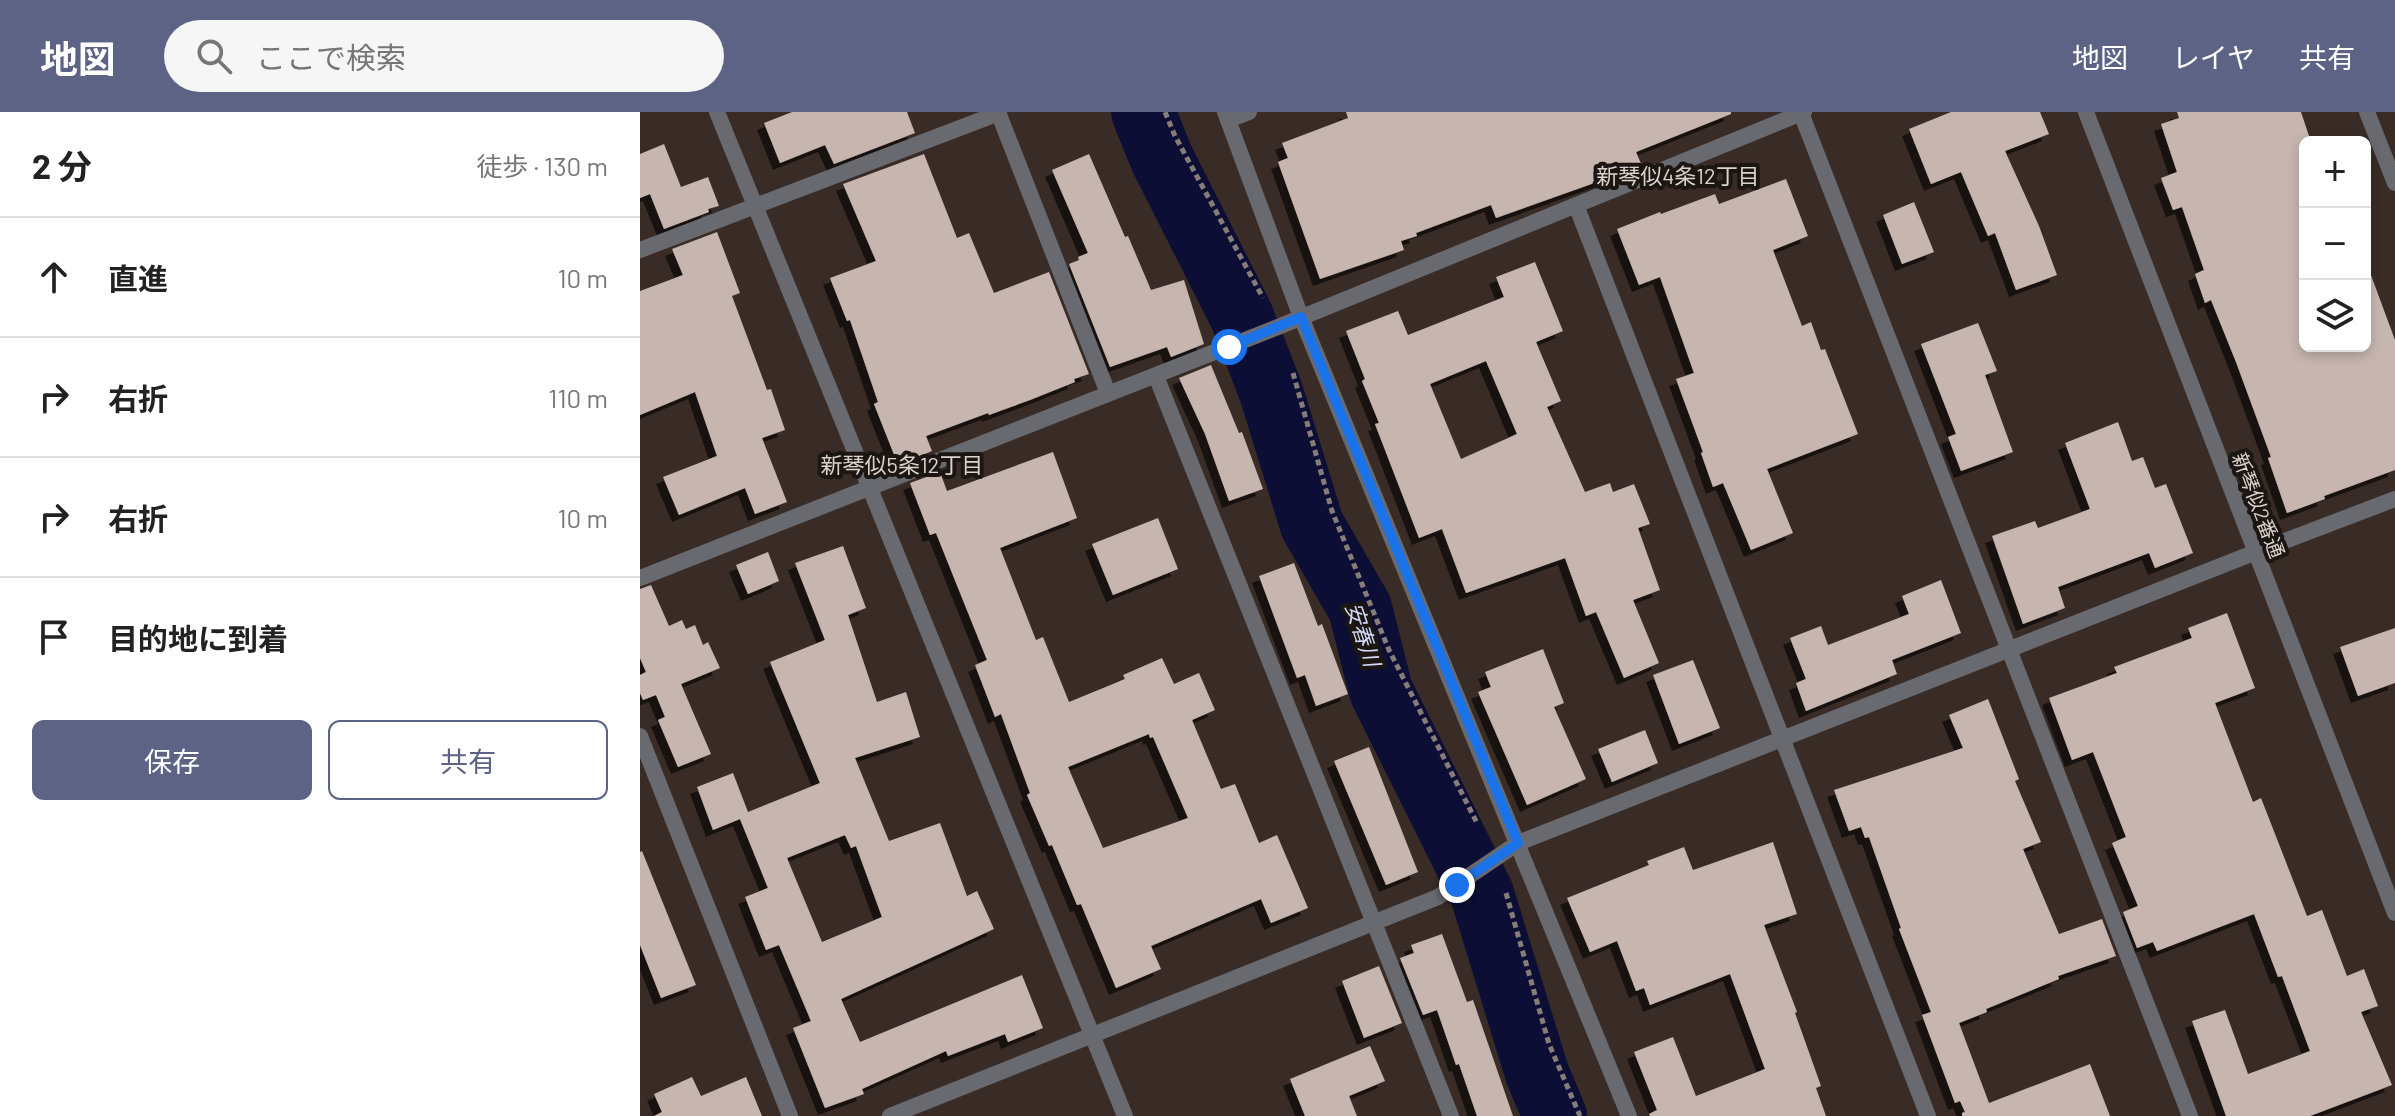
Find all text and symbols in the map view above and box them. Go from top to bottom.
search box [164,20,724,92]
icon: search [192,34,236,78]
text: 地図 [40,35,116,81]
text: ここで検索 [256,39,406,75]
text: 地図 [2072,40,2128,74]
text: レイヤ [2172,40,2255,74]
text: 共有 [2299,40,2355,74]
map controls [2299,136,2371,352]
button: + [2299,136,2371,208]
text: 2 分 [32,145,92,186]
text: 徒歩 · 130 m [476,150,608,181]
district label: 新琴似4条12丁目 [1596,162,1760,188]
button: − [2299,208,2371,280]
icon: ahead [32,255,76,299]
text: 直進 [108,260,168,296]
text: 10 m [558,262,608,293]
button: layers [2299,280,2371,352]
route start [1211,329,1247,365]
icon: right [32,375,76,419]
text: 右折 [108,380,168,416]
text: 110 m [548,382,608,413]
street label: 新琴似2番通 [2228,449,2290,561]
district label: 新琴似5条12丁目 [821,451,983,477]
icon: right [32,495,76,539]
text: 右折 [108,500,168,536]
text: 10 m [558,502,608,533]
water label: 安春川 [1341,599,1387,671]
icon: arrive [32,615,76,659]
text: 目的地に到着 [108,620,288,656]
button: 保存 [32,720,312,800]
button: 共有 [328,720,608,800]
route end [1439,867,1475,903]

